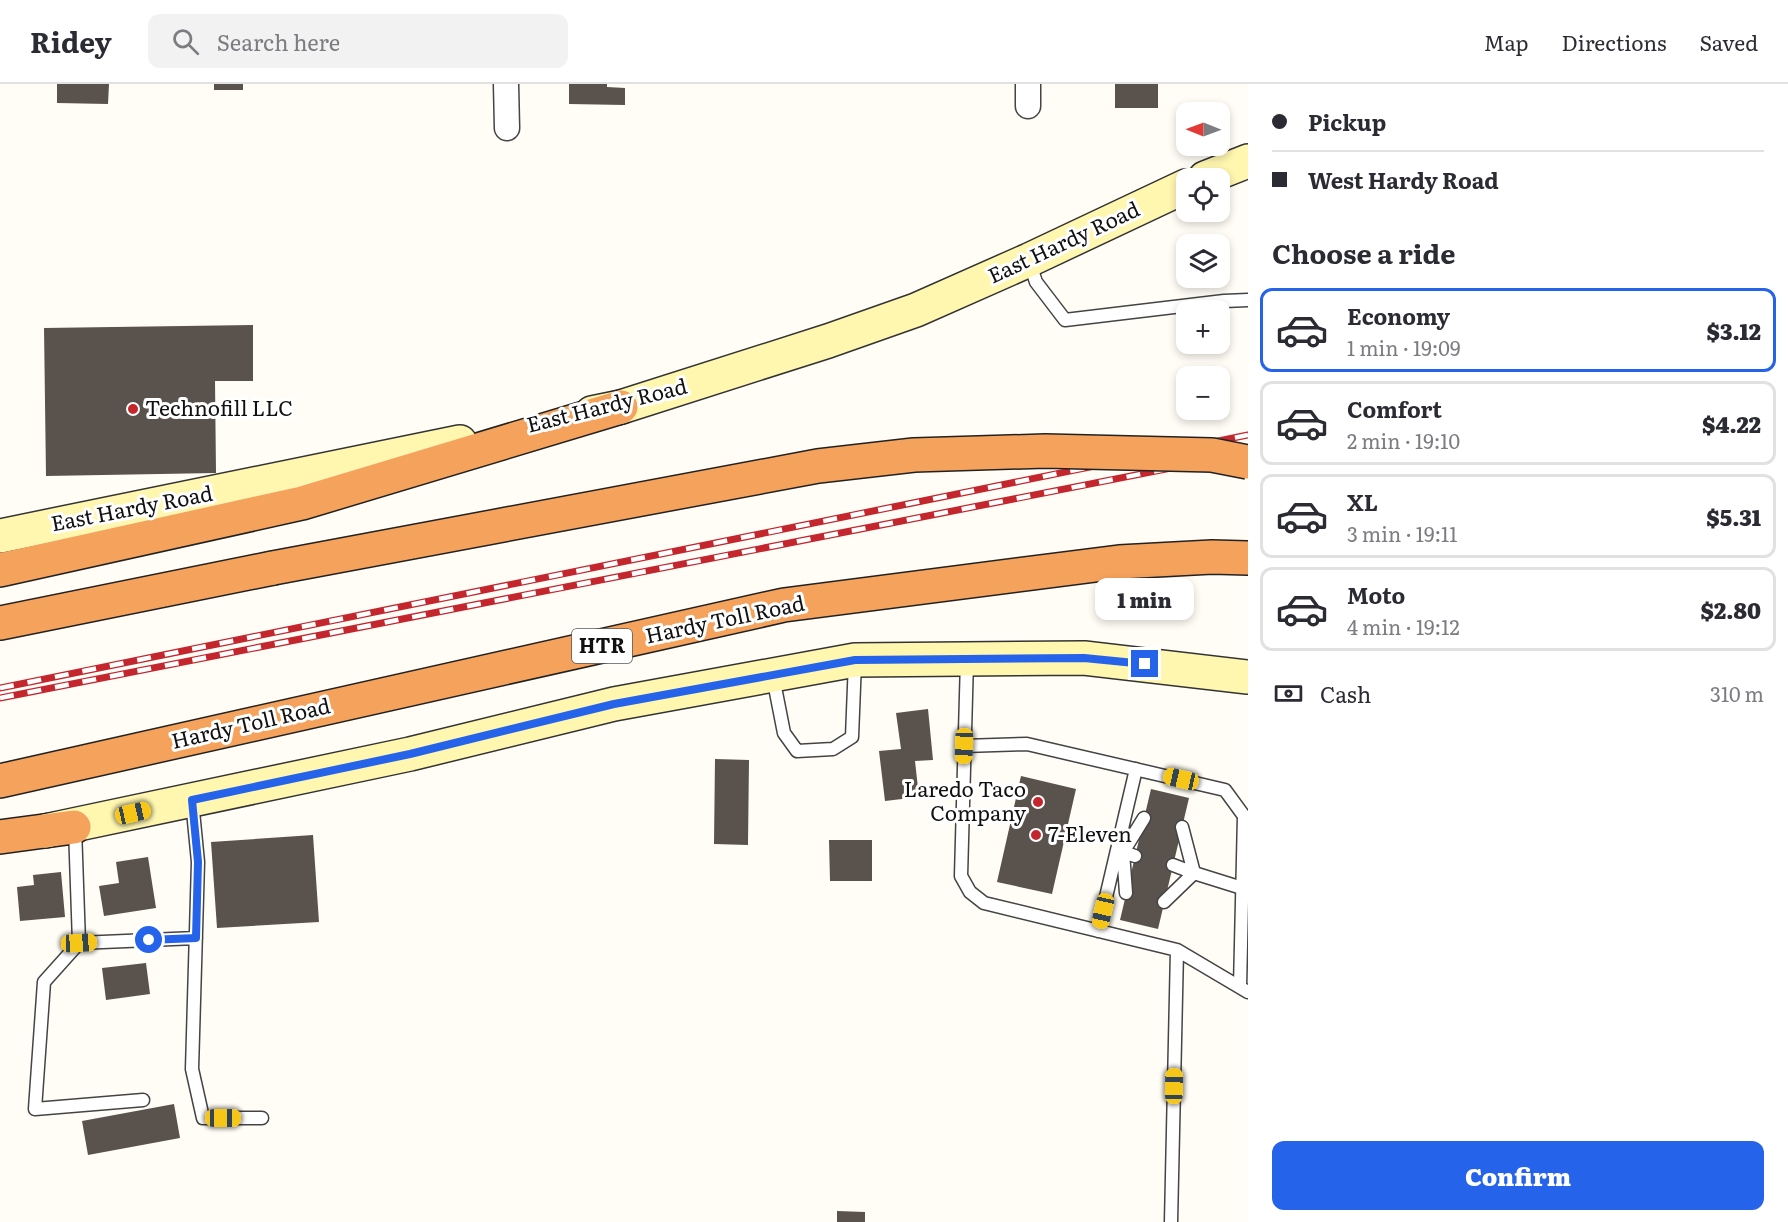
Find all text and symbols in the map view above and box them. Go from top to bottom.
search box [148,14,568,68]
text: Ridey [30,20,112,62]
icon: search [169,25,202,58]
text: Search here [217,25,340,58]
text: Map [1484,26,1529,57]
text: Directions [1562,26,1667,57]
text: Saved [1700,26,1758,57]
north arrow [1176,102,1230,156]
map controls [1176,102,1230,420]
text: Pickup [1308,105,1386,138]
text: West Hardy Road [1308,163,1499,196]
button: locate [1176,168,1230,222]
street label: East Hardy Road [982,192,1144,290]
text: Choose a ride [1272,232,1455,272]
button: layers [1176,234,1230,288]
text: Economy [1347,299,1450,332]
button: + [1176,300,1230,354]
icon: car [1275,303,1329,357]
text: $3.12 [1706,314,1761,347]
text: 1 min · 19:09 [1347,332,1460,362]
button: − [1176,366,1230,420]
street label: East Hardy Road [523,369,690,438]
place label: Technofill LLC [145,391,293,422]
text: Comfort [1347,392,1442,425]
icon: car [1275,396,1329,450]
marker: Technofill LLC [126,402,140,416]
text: $4.22 [1702,407,1761,440]
text: 2 min · 19:10 [1347,425,1460,455]
street label: East Hardy Road [48,476,215,537]
text: XL [1347,485,1378,518]
icon: car [1275,489,1329,543]
text: $5.31 [1706,500,1761,533]
text: 3 min · 19:11 [1347,518,1457,548]
callout: 1 min [1096,577,1194,619]
text: Moto [1347,578,1405,611]
icon: car [1275,582,1329,636]
text: 1 min [1117,584,1172,614]
street label: Hardy Toll Road [642,586,807,650]
text: $2.80 [1701,593,1761,626]
text: 4 min · 19:12 [1347,611,1460,641]
road number: HTR [572,629,632,663]
route end [1131,650,1158,677]
icon: cash [1272,677,1305,710]
text: Cash [1320,677,1371,710]
text: 310 m [1710,678,1764,708]
street label: Hardy Toll Road [168,688,333,755]
car [954,728,974,764]
car [1161,766,1201,792]
place label: Laredo Taco Company [904,772,1027,827]
marker: Laredo Taco Company [1031,795,1045,809]
car [113,800,153,826]
place label: 7-Eleven [1048,817,1132,848]
marker: 7-Eleven [1029,828,1043,842]
car [1090,891,1116,931]
route start [135,926,162,953]
car [61,933,97,953]
car [1165,1068,1183,1104]
car [205,1109,241,1127]
button: Confirm [1272,1141,1764,1210]

